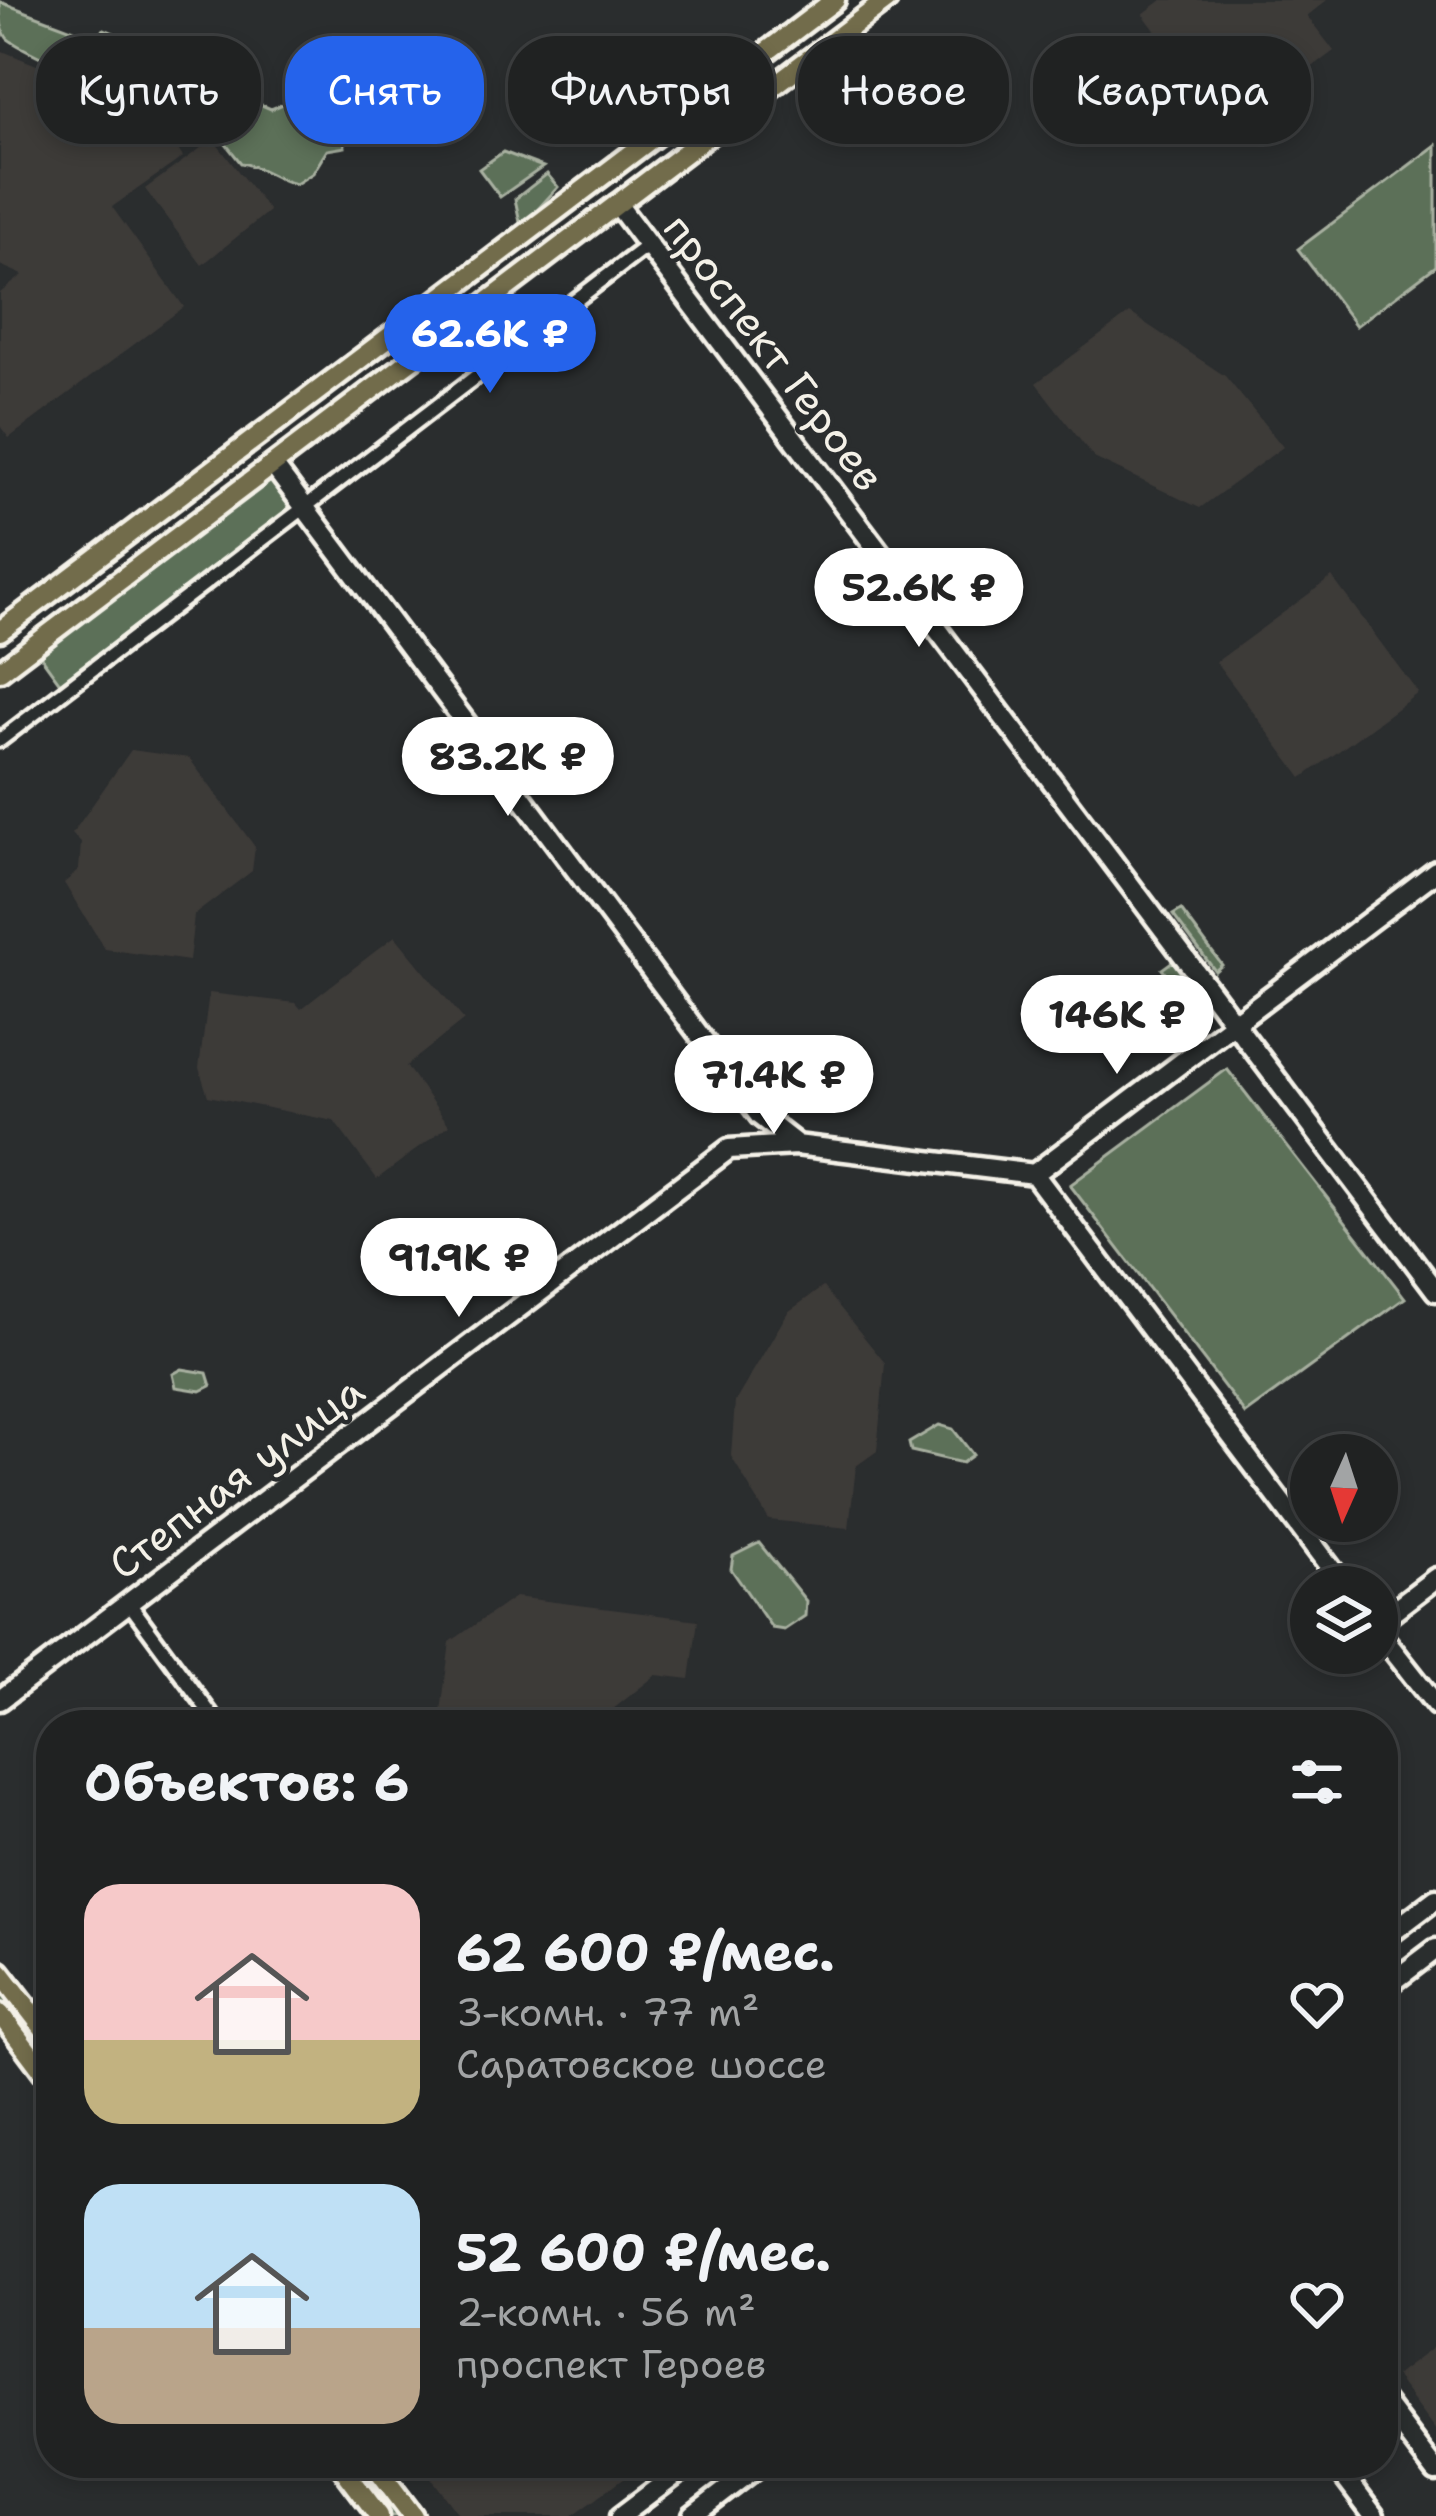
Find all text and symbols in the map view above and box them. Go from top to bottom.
chip: Купить [36,36,261,144]
chip: Снять [285,36,484,144]
chip: Фильтры [508,36,774,144]
chip: Новое [798,36,1009,144]
chip: Квартира [1033,36,1311,144]
street label: проспект Героев [651,202,897,502]
pin: 62.6K ₽ [379,294,601,396]
text: 62.6K ₽ [411,307,569,359]
pin: 52.6K ₽ [808,548,1030,650]
text: 52.6K ₽ [841,561,997,613]
pin: 83.2K ₽ [397,717,619,819]
text: 83.2K ₽ [429,730,587,782]
pin: 146K ₽ [1019,975,1215,1077]
text: 146K ₽ [1048,988,1186,1040]
pin: 71.4K ₽ [663,1035,885,1137]
text: 71.4K ₽ [701,1048,847,1100]
pin: 91.9K ₽ [348,1218,570,1320]
text: 91.9K ₽ [387,1231,531,1283]
street label: Степная улица [97,1362,375,1592]
north arrow [1290,1434,1398,1542]
map controls [1290,1434,1398,1674]
button: layers [1290,1566,1398,1674]
text: Объектов: 6 [84,1748,410,1816]
icon: filters [1284,1749,1350,1815]
text: 62 600 ₽/мес. [456,1918,835,1986]
icon: home [180,1932,324,2076]
icon: heart [1284,1971,1350,2037]
text: 3-комн. · 77 m² [456,1986,760,2038]
text: Саратовское шоссе [456,2038,827,2090]
text: 52 600 ₽/мес. [456,2218,831,2286]
icon: home [180,2232,324,2376]
icon: heart [1284,2271,1350,2337]
text: 2-комн. · 56 m² [456,2286,756,2338]
text: проспект Героев [456,2338,766,2390]

